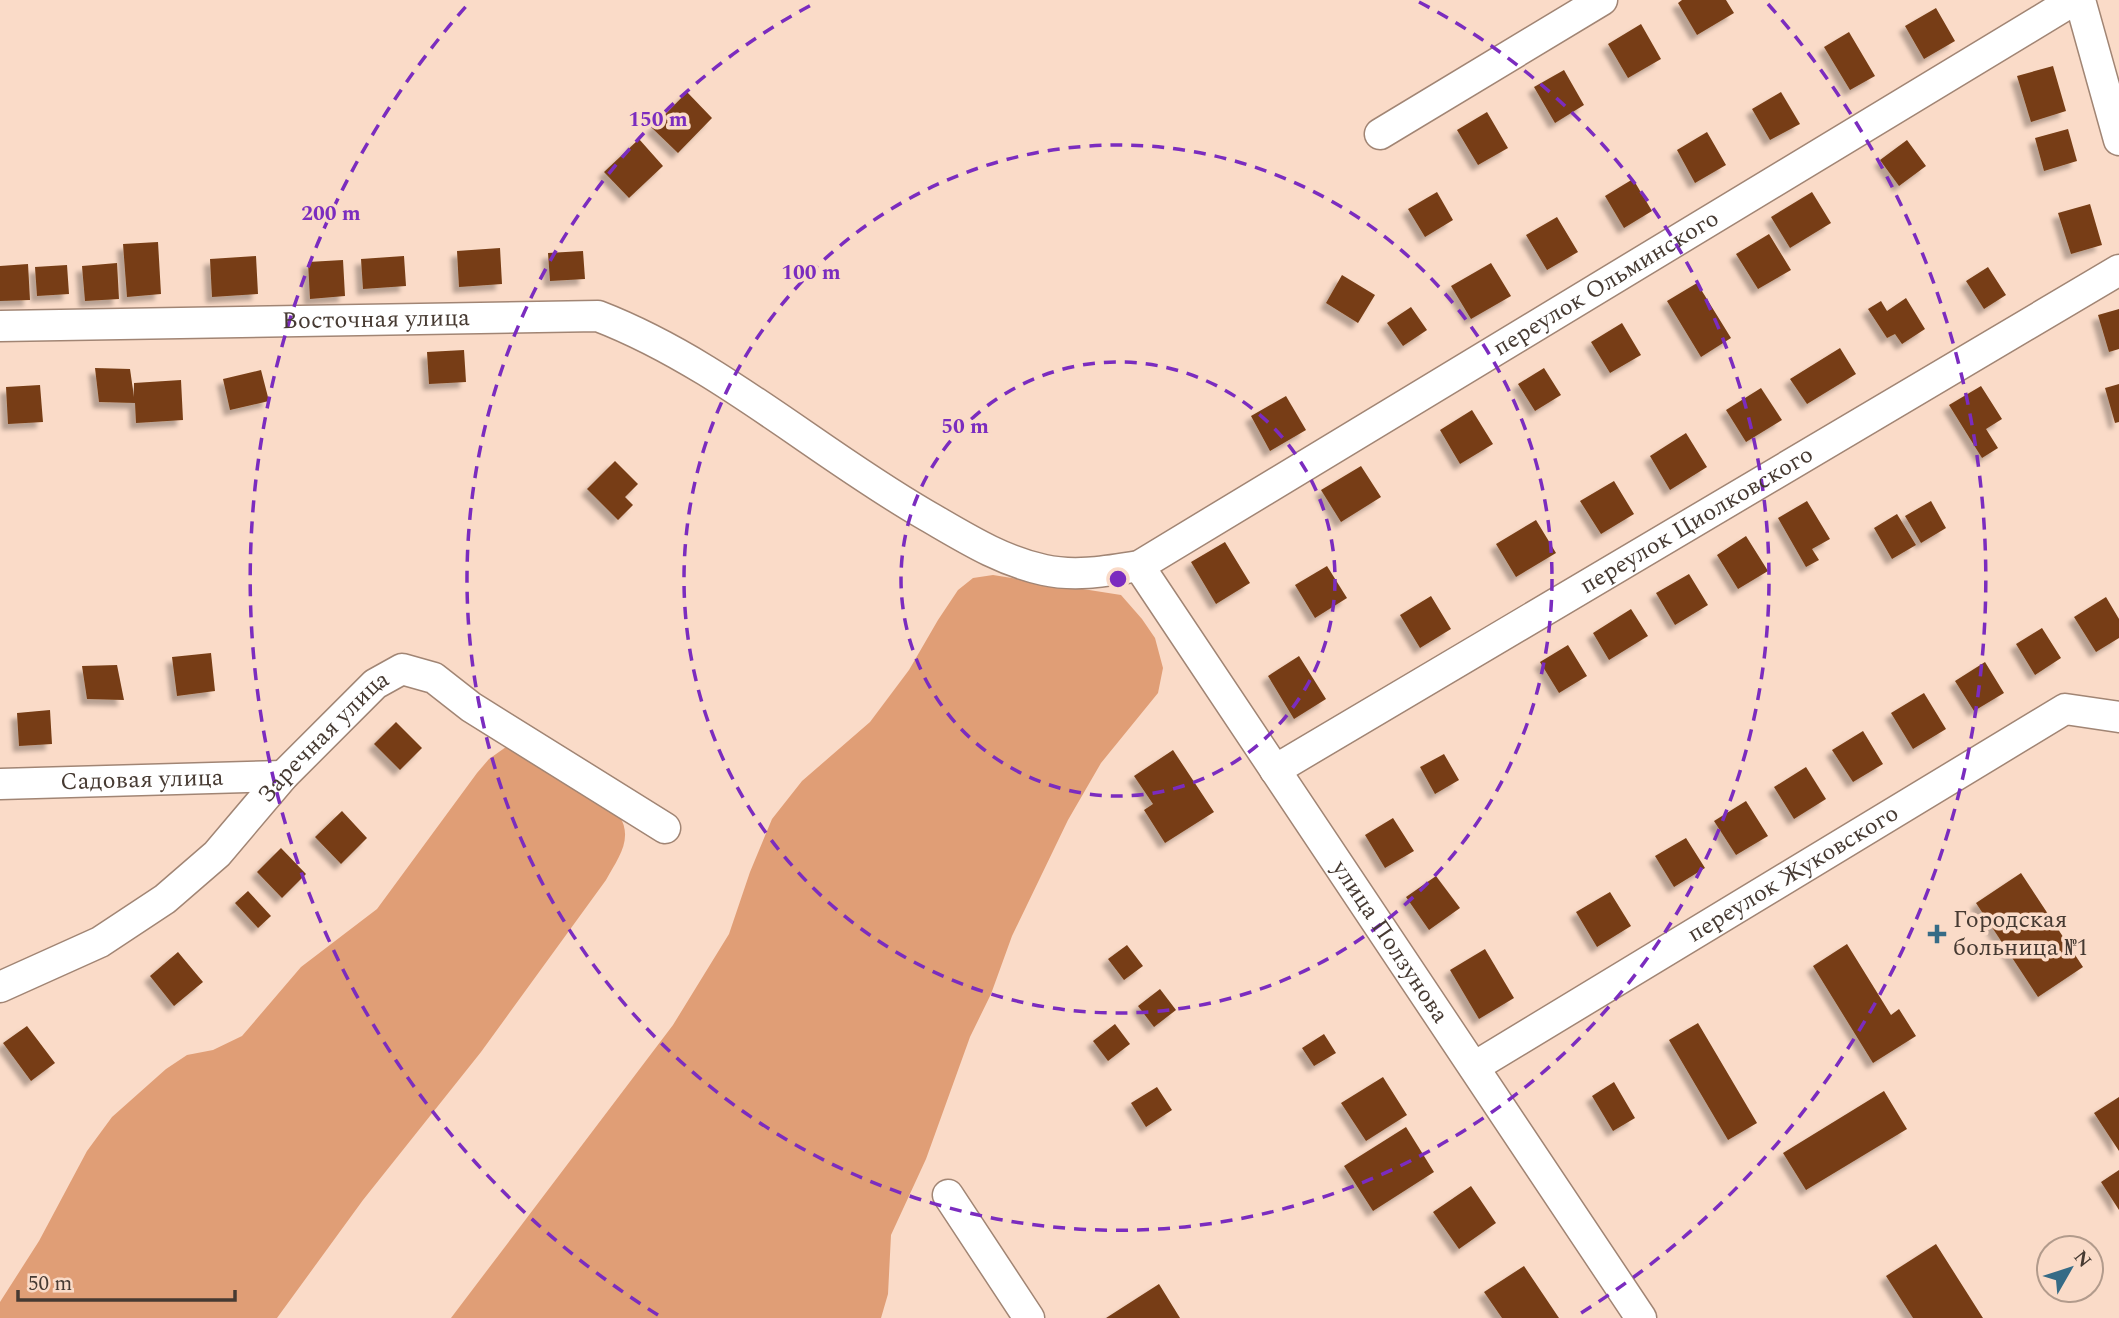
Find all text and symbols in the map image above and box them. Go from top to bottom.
text: 150 m [628,104,688,136]
text: 200 m [301,198,361,230]
street label: переулок Ольминского [1486,201,1726,366]
text: 100 m [781,257,841,289]
street label: Восточная улица [282,300,470,339]
text: 50 m [941,411,989,443]
street label: переулок Циолковского [1573,437,1820,604]
centre of rings [1106,567,1130,591]
street label: Заречная улица [249,661,396,811]
street label: Садовая улица [60,760,224,800]
street label: переулок Жуковского [1680,796,1906,952]
street label: улица Ползунова [1322,852,1458,1031]
place label: Городская больница №1 [1953,902,2088,966]
marker: Городская больница №1 [1927,924,1947,944]
north arrow [2035,1234,2105,1304]
text: N [2066,1244,2098,1274]
scale bar [18,1258,234,1302]
text: 50 m [28,1268,72,1300]

